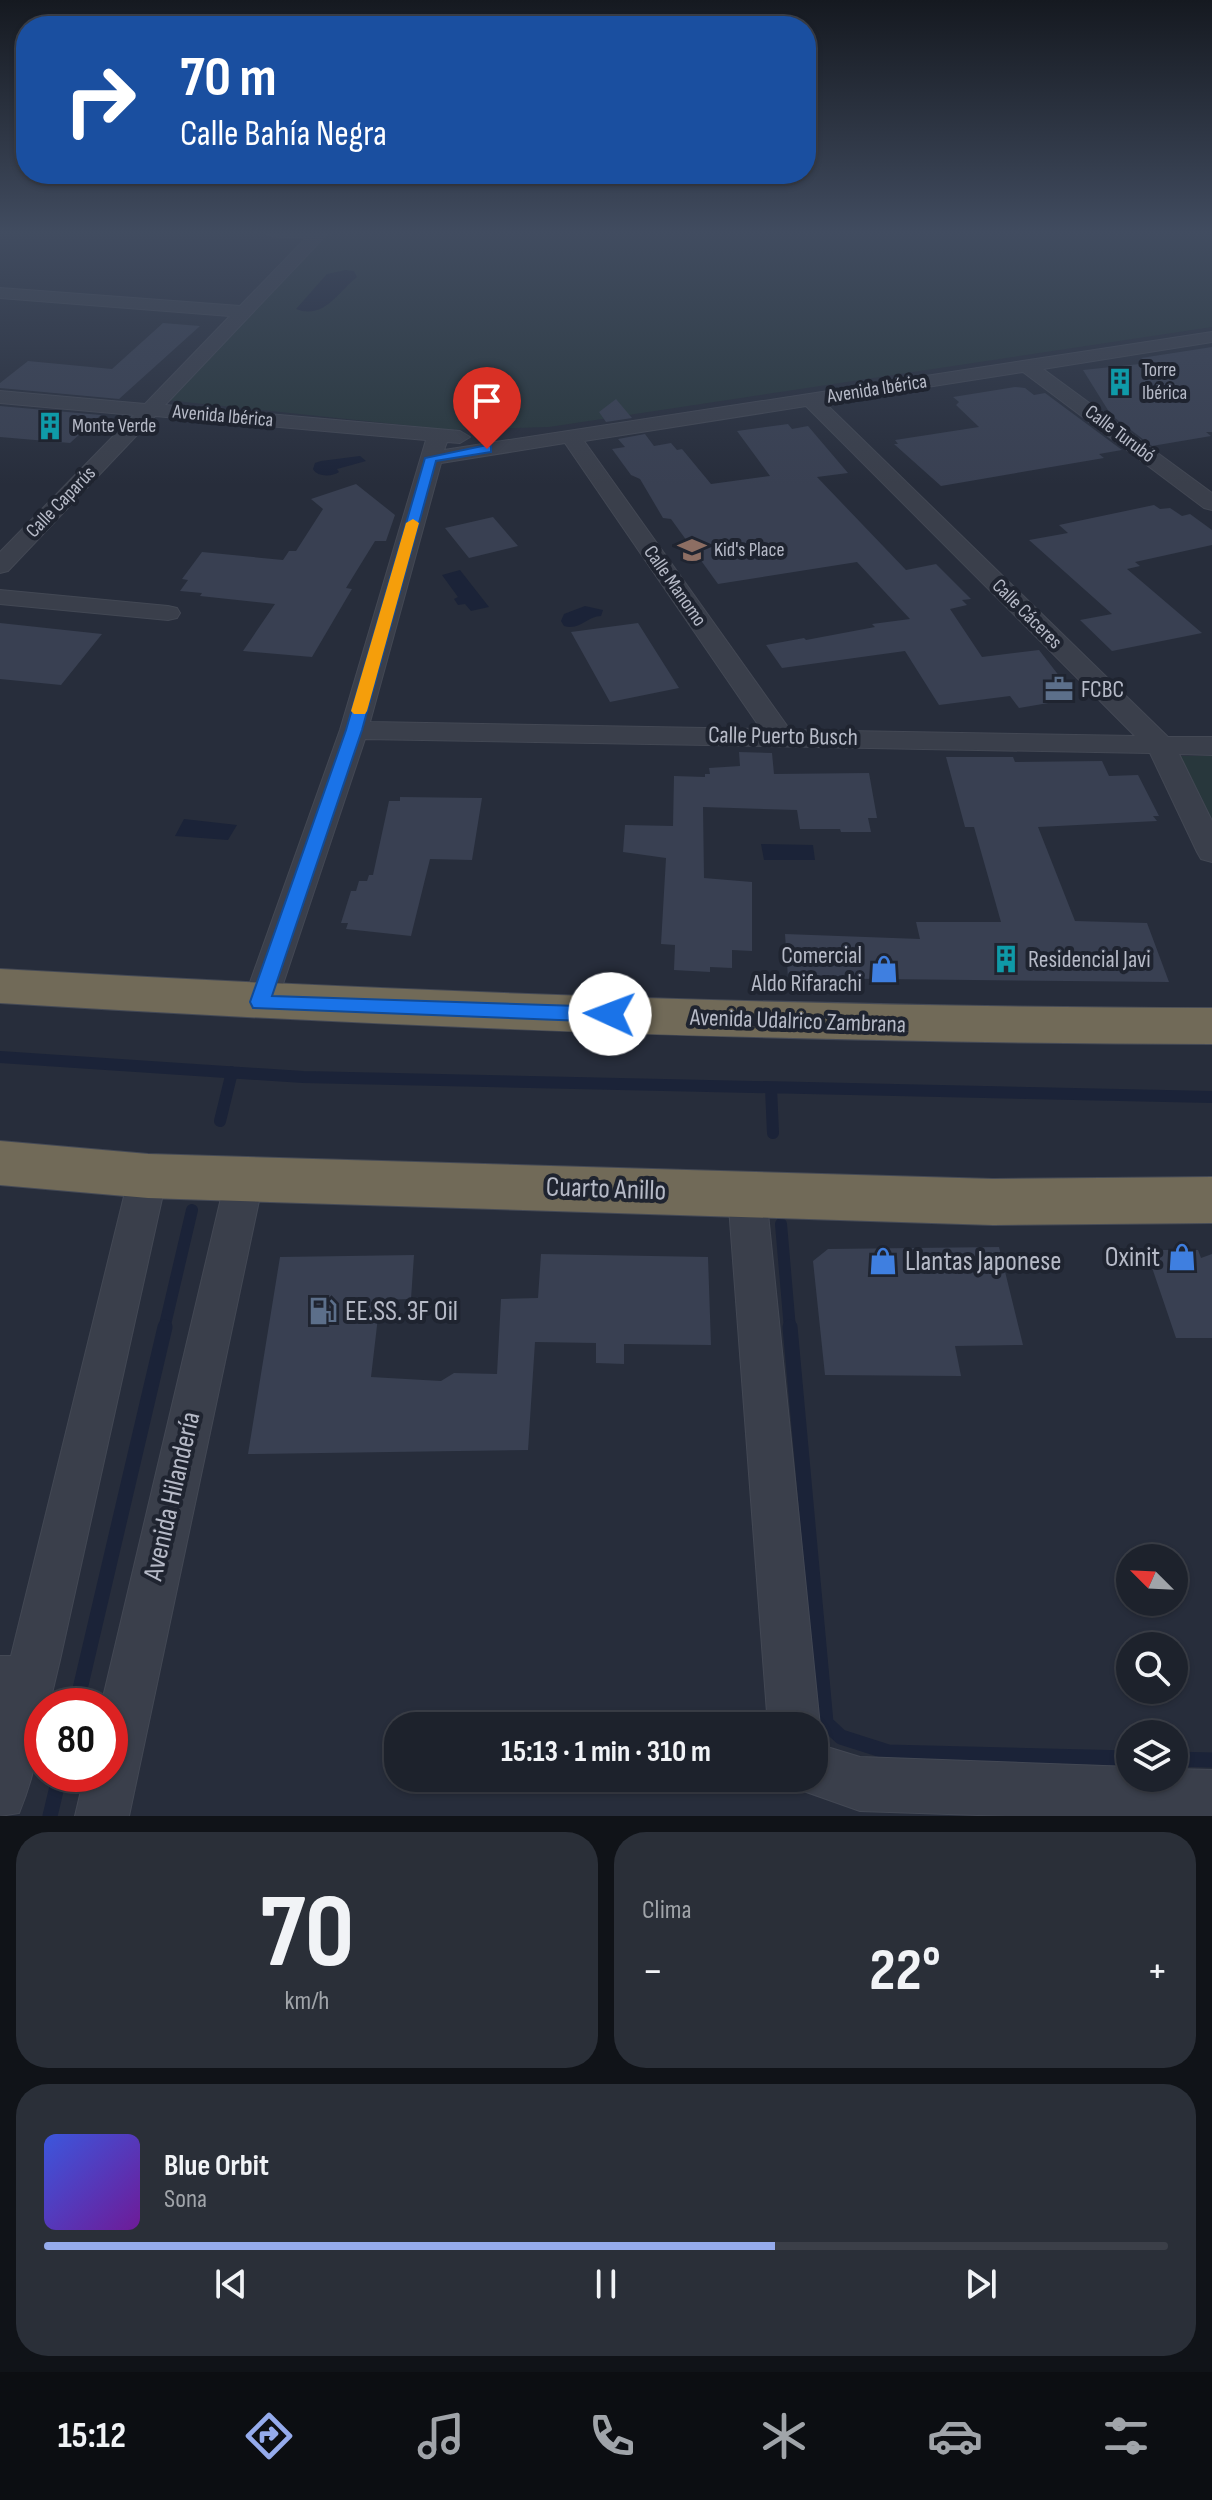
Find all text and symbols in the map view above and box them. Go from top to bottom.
text: 70 m [180,45,277,112]
icon: right [48,48,152,152]
text: Calle Bahía Negra [180,113,387,156]
place label: Torre Ibérica [1142,358,1187,405]
pin [453,367,521,449]
building icon: Torre Ibérica [1105,367,1135,397]
street label: Avenida Ibérica [824,369,929,409]
icon: arrive [465,379,509,423]
street label: Avenida Ibérica [171,400,274,432]
street label: Calle Turubó [1080,400,1160,468]
building icon: Monte Verde [35,411,65,441]
place label: Monte Verde [72,414,156,438]
street label: Calle Caparús [21,461,101,543]
school or university icon: Kid's Place [677,535,707,565]
place label: Kid's Place [714,538,784,562]
street label: Calle Manomo [638,541,712,631]
street label: Calle Cáceres [987,574,1067,654]
office icon: FCBC [1044,674,1074,704]
place label: FCBC [1081,675,1124,704]
street label: Calle Puerto Busch [708,720,858,752]
place label: Comercial Aldo Rifarachi [751,941,862,998]
building icon: Residencial Javi [991,944,1021,974]
place label: Residencial Javi [1028,945,1151,974]
shop icon: Comercial Aldo Rifarachi [869,954,899,984]
position arrow [568,972,652,1056]
street label: Avenida Udalrico Zambrana [688,1003,907,1039]
street label: Cuarto Anillo [545,1170,667,1208]
place label: Oxinit [1105,1241,1160,1274]
shop icon: Oxinit [1167,1242,1197,1272]
place label: Llantas Japonese [905,1245,1062,1278]
shop icon: Llantas Japonese [868,1246,898,1276]
place label: EE.SS. 3F Oil [345,1295,458,1328]
fuel station icon: EE.SS. 3F Oil [308,1296,338,1326]
street label: Avenida Hilandería [136,1409,207,1584]
north arrow [1116,1544,1188,1616]
map controls [1116,1544,1188,1792]
button: search [1116,1632,1188,1704]
speed limit sign: 80 [24,1688,128,1792]
button: layers [1116,1720,1188,1792]
text: 15:13 · 1 min · 310 m [501,1734,711,1770]
text: 70 [260,1871,354,1996]
text: Clima [642,1895,692,1926]
text: 22° [869,1935,941,2007]
text: − [642,1945,664,1998]
text: + [1146,1945,1168,1998]
text: km/h [285,1986,329,2017]
text: Blue Orbit [164,2148,269,2184]
text: Sona [164,2184,207,2215]
icon: previous [209,2262,253,2306]
icon: pause [584,2262,628,2306]
icon: next [959,2262,1003,2306]
icon: directions [241,2408,297,2464]
icon: music [413,2408,469,2464]
icon: phone [584,2408,640,2464]
icon: climate [756,2408,812,2464]
icon: car [927,2408,983,2464]
icon: filters [1098,2408,1154,2464]
text: 15:12 [58,2415,126,2458]

